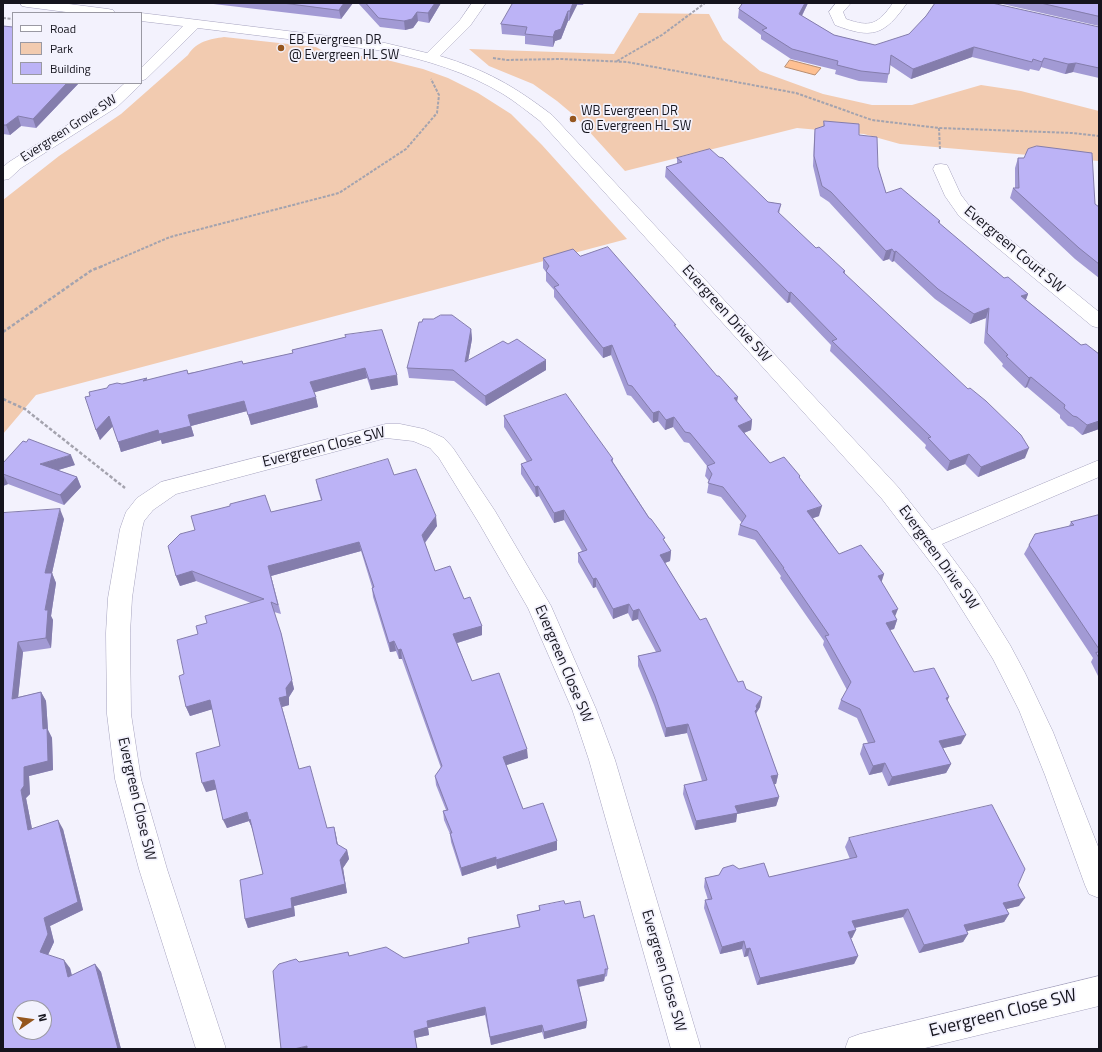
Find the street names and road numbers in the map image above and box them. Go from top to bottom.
street label: Evergreen Grove SW [18,92,120,166]
street label: Evergreen Court SW [960,203,1068,297]
street label: Evergreen Drive SW [678,262,774,366]
street label: Evergreen Close SW [261,424,387,472]
street label: Evergreen Drive SW [894,502,982,614]
street label: Evergreen Close SW [530,603,596,725]
street label: Evergreen Close SW [113,736,159,862]
street label: Evergreen Close SW [637,908,689,1034]
street label: Evergreen Close SW [927,985,1079,1043]

